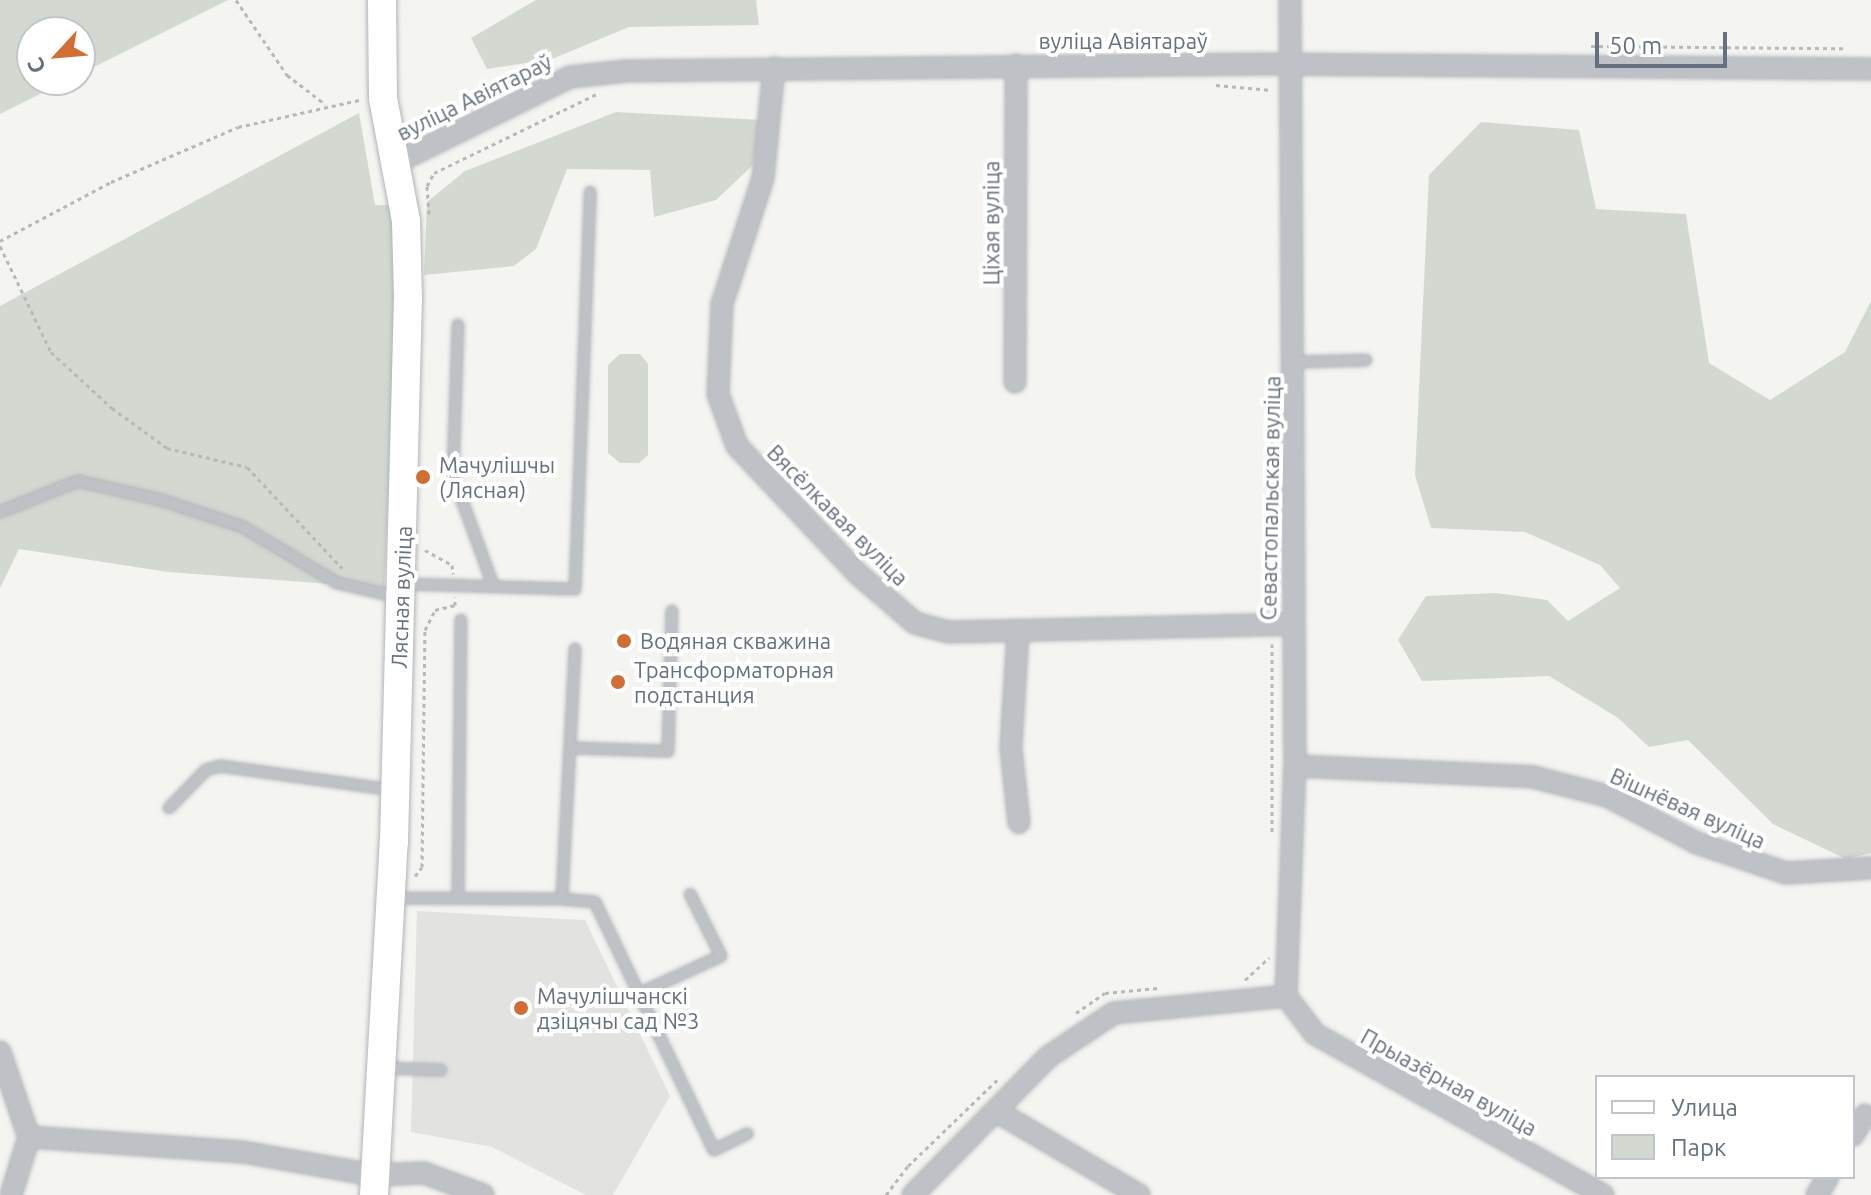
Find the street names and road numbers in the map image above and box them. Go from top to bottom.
street label: вуліца Авіятараў [1038,28,1208,54]
street label: вуліца Авіятараў [392,48,556,146]
street label: Ціхая вуліца [978,161,1004,285]
street label: Севастопальская вуліца [1255,375,1285,621]
street label: Вясёлкавая вуліца [762,439,914,591]
street label: Лясная вуліца [385,525,417,669]
street label: Вішнёвая вуліца [1606,762,1770,854]
street label: Прыазёрная вуліца [1356,1023,1542,1141]

